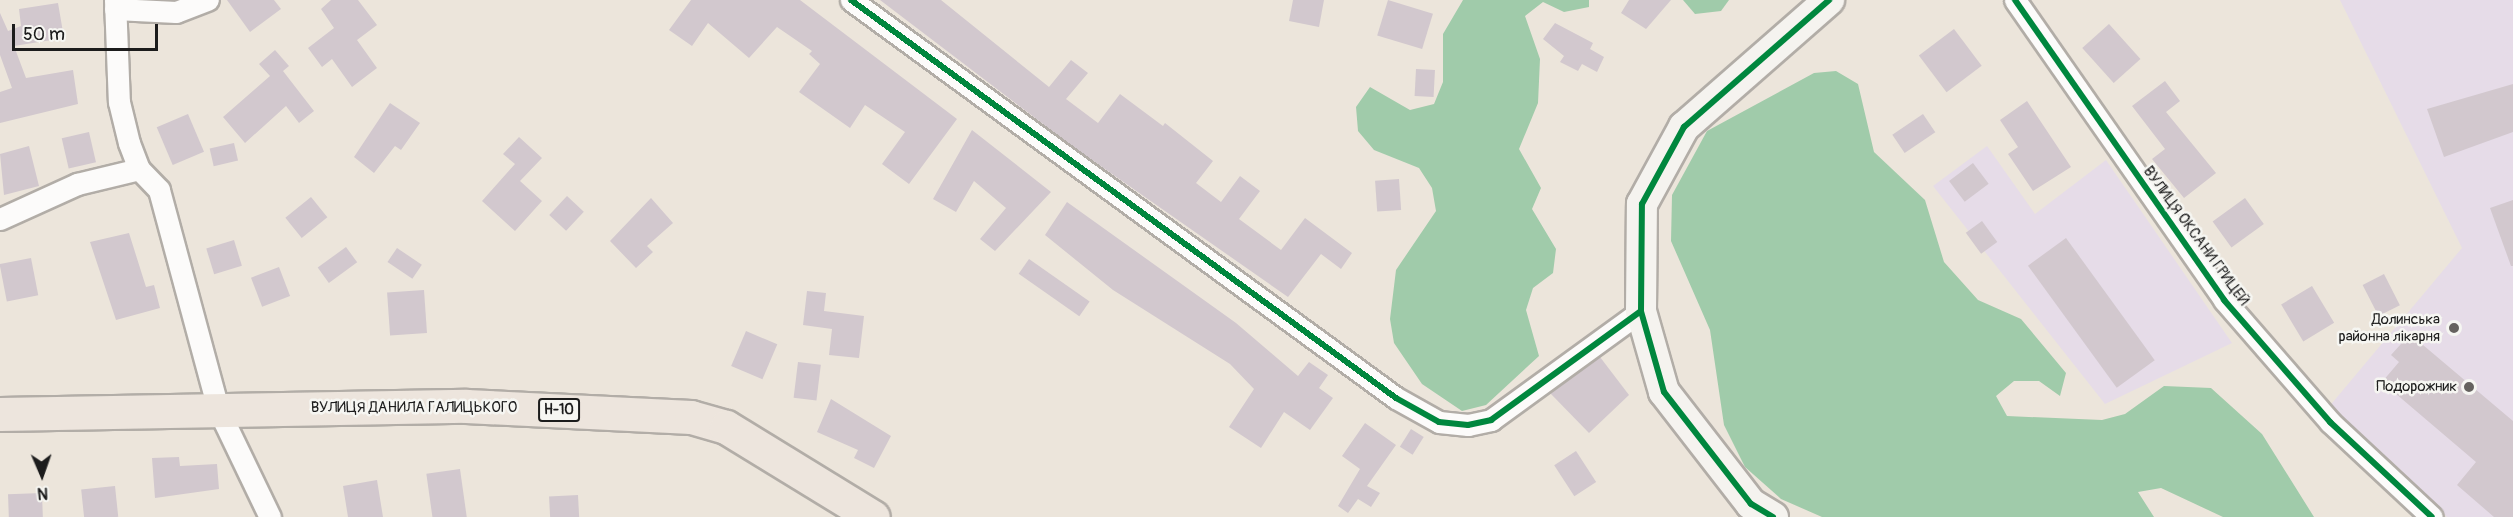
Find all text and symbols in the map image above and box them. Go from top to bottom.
scale bar [15,12,160,50]
text: 50 m [23,23,65,46]
street label: ВУЛИЦЯ ОКСАНИ ГРИЦЕЙ [2139,163,2253,309]
place label: Долинська районна лікарня [2339,310,2440,345]
marker: Долинська районна лікарня [2445,319,2463,337]
place label: Подорожник [2376,378,2457,396]
marker: Подорожник [2462,380,2476,394]
street label: ВУЛИЦЯ ДАНИЛА ГАЛИЦЬКОГО [311,399,517,417]
road number: Н-10 [538,399,580,421]
north arrow [12,445,72,505]
text: N [37,483,48,503]

